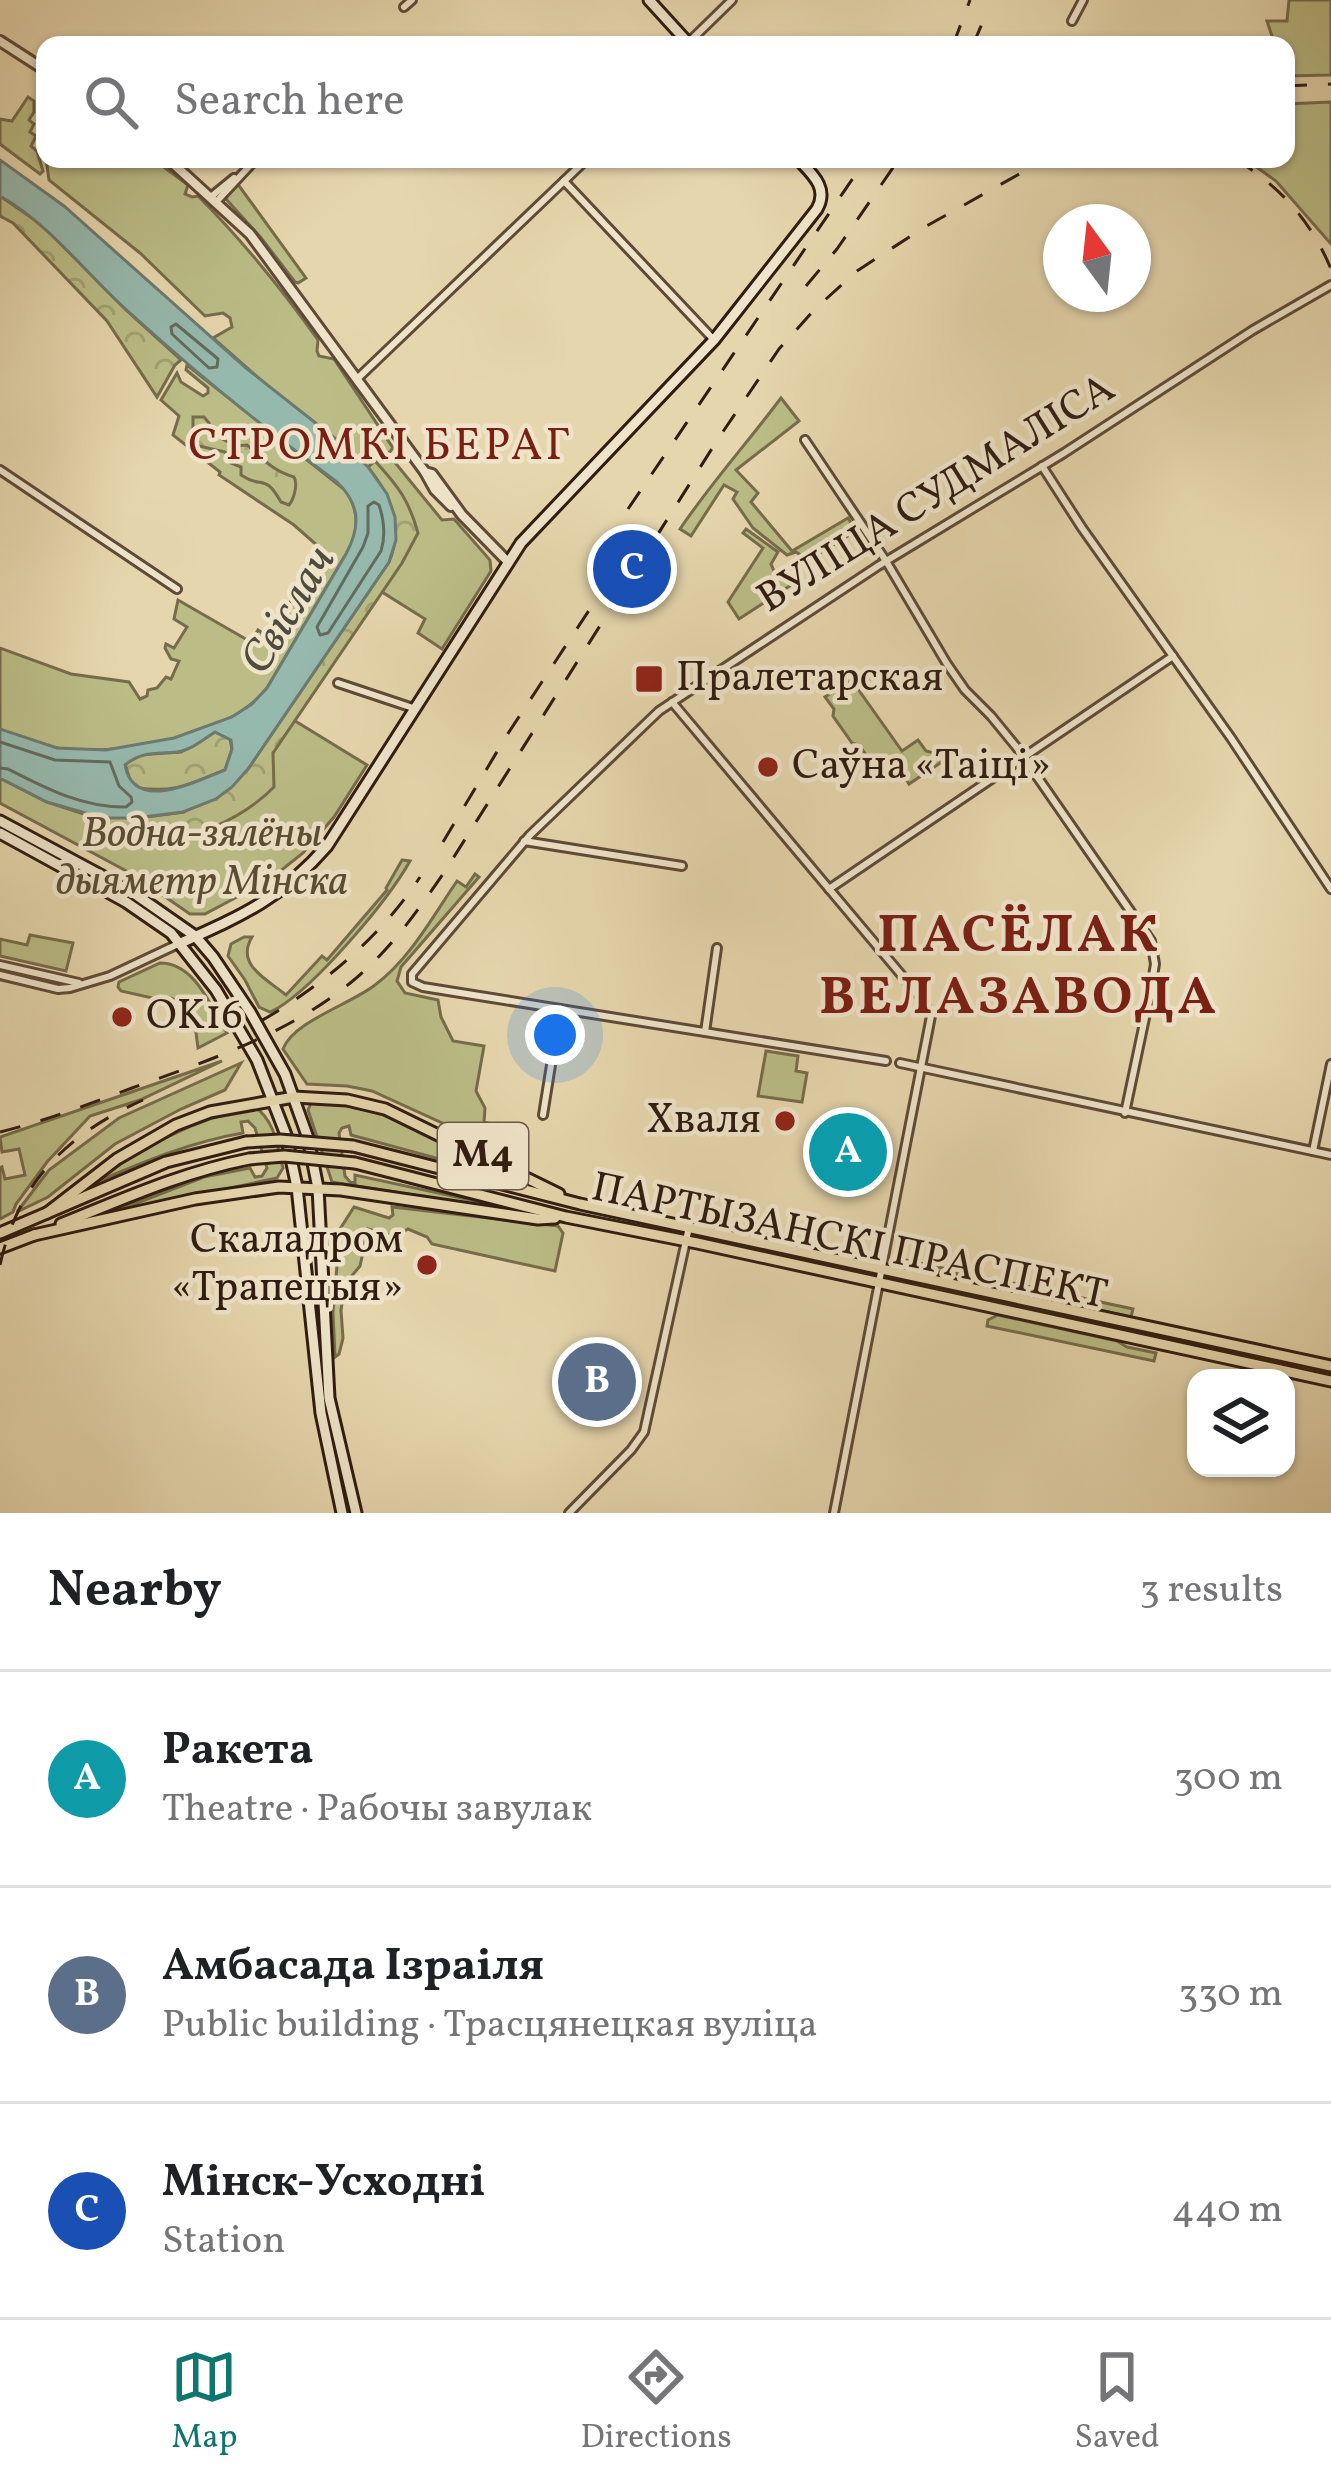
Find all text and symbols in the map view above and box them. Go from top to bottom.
search box [36,36,1295,168]
icon: search [78,69,144,135]
text: Search here [174,71,405,134]
north arrow [1043,204,1151,312]
street label: ВУЛІЦА СУДМАЛІСА [747,361,1127,629]
district label: СТРОМКІ БЕРАГ [188,416,574,479]
pin: C [593,524,671,614]
water label: Свіслач [227,535,353,687]
place label: Пралетарская [676,650,944,709]
marker: Пралетарская [633,663,665,695]
place label: Саўна «Таіці» [792,738,1051,797]
marker: Саўна «Таіці» [755,754,781,780]
park label: Водна-зялёны дыяметр Мінска [56,806,348,913]
district label: ПАСЁЛАК ВЕЛАЗАВОДА [819,900,1219,1037]
place label: OK16 [146,988,243,1047]
marker: OK16 [109,1004,135,1030]
your location [525,1005,585,1065]
place label: Хваля [646,1092,761,1151]
pin: A [809,1107,887,1197]
marker: Хваля [772,1108,798,1134]
road number: М4 [438,1123,528,1189]
street label: ПАРТЫЗАНСКІ ПРАСПЕКТ [586,1159,1112,1327]
place label: Скаладром «Трапецыя» [172,1212,403,1319]
marker: Скаладром «Трапецыя» [414,1252,440,1278]
pin: B [558,1337,636,1427]
map controls [1187,1369,1295,1477]
button: layers [1187,1369,1295,1477]
text: Nearby [48,1556,222,1627]
text: 3 results [1140,1564,1283,1618]
text: Ракета [162,1720,313,1783]
text: A [73,1752,101,1806]
text: 300 m [1174,1752,1283,1806]
text: Theatre · Рабочы завулак [162,1783,592,1837]
text: Амбасада Ізраіля [162,1936,544,1999]
text: B [74,1968,100,2022]
text: 330 m [1178,1968,1283,2022]
text: Public building · Трасцянецкая вуліца [162,1999,818,2053]
text: Мінск-Усходні [162,2152,485,2215]
text: C [74,2184,100,2238]
text: 440 m [1171,2184,1283,2238]
text: Station [162,2215,286,2269]
tab: Map [171,2344,238,2462]
tab: Directions [580,2344,732,2462]
tab: Saved [1075,2344,1160,2462]

